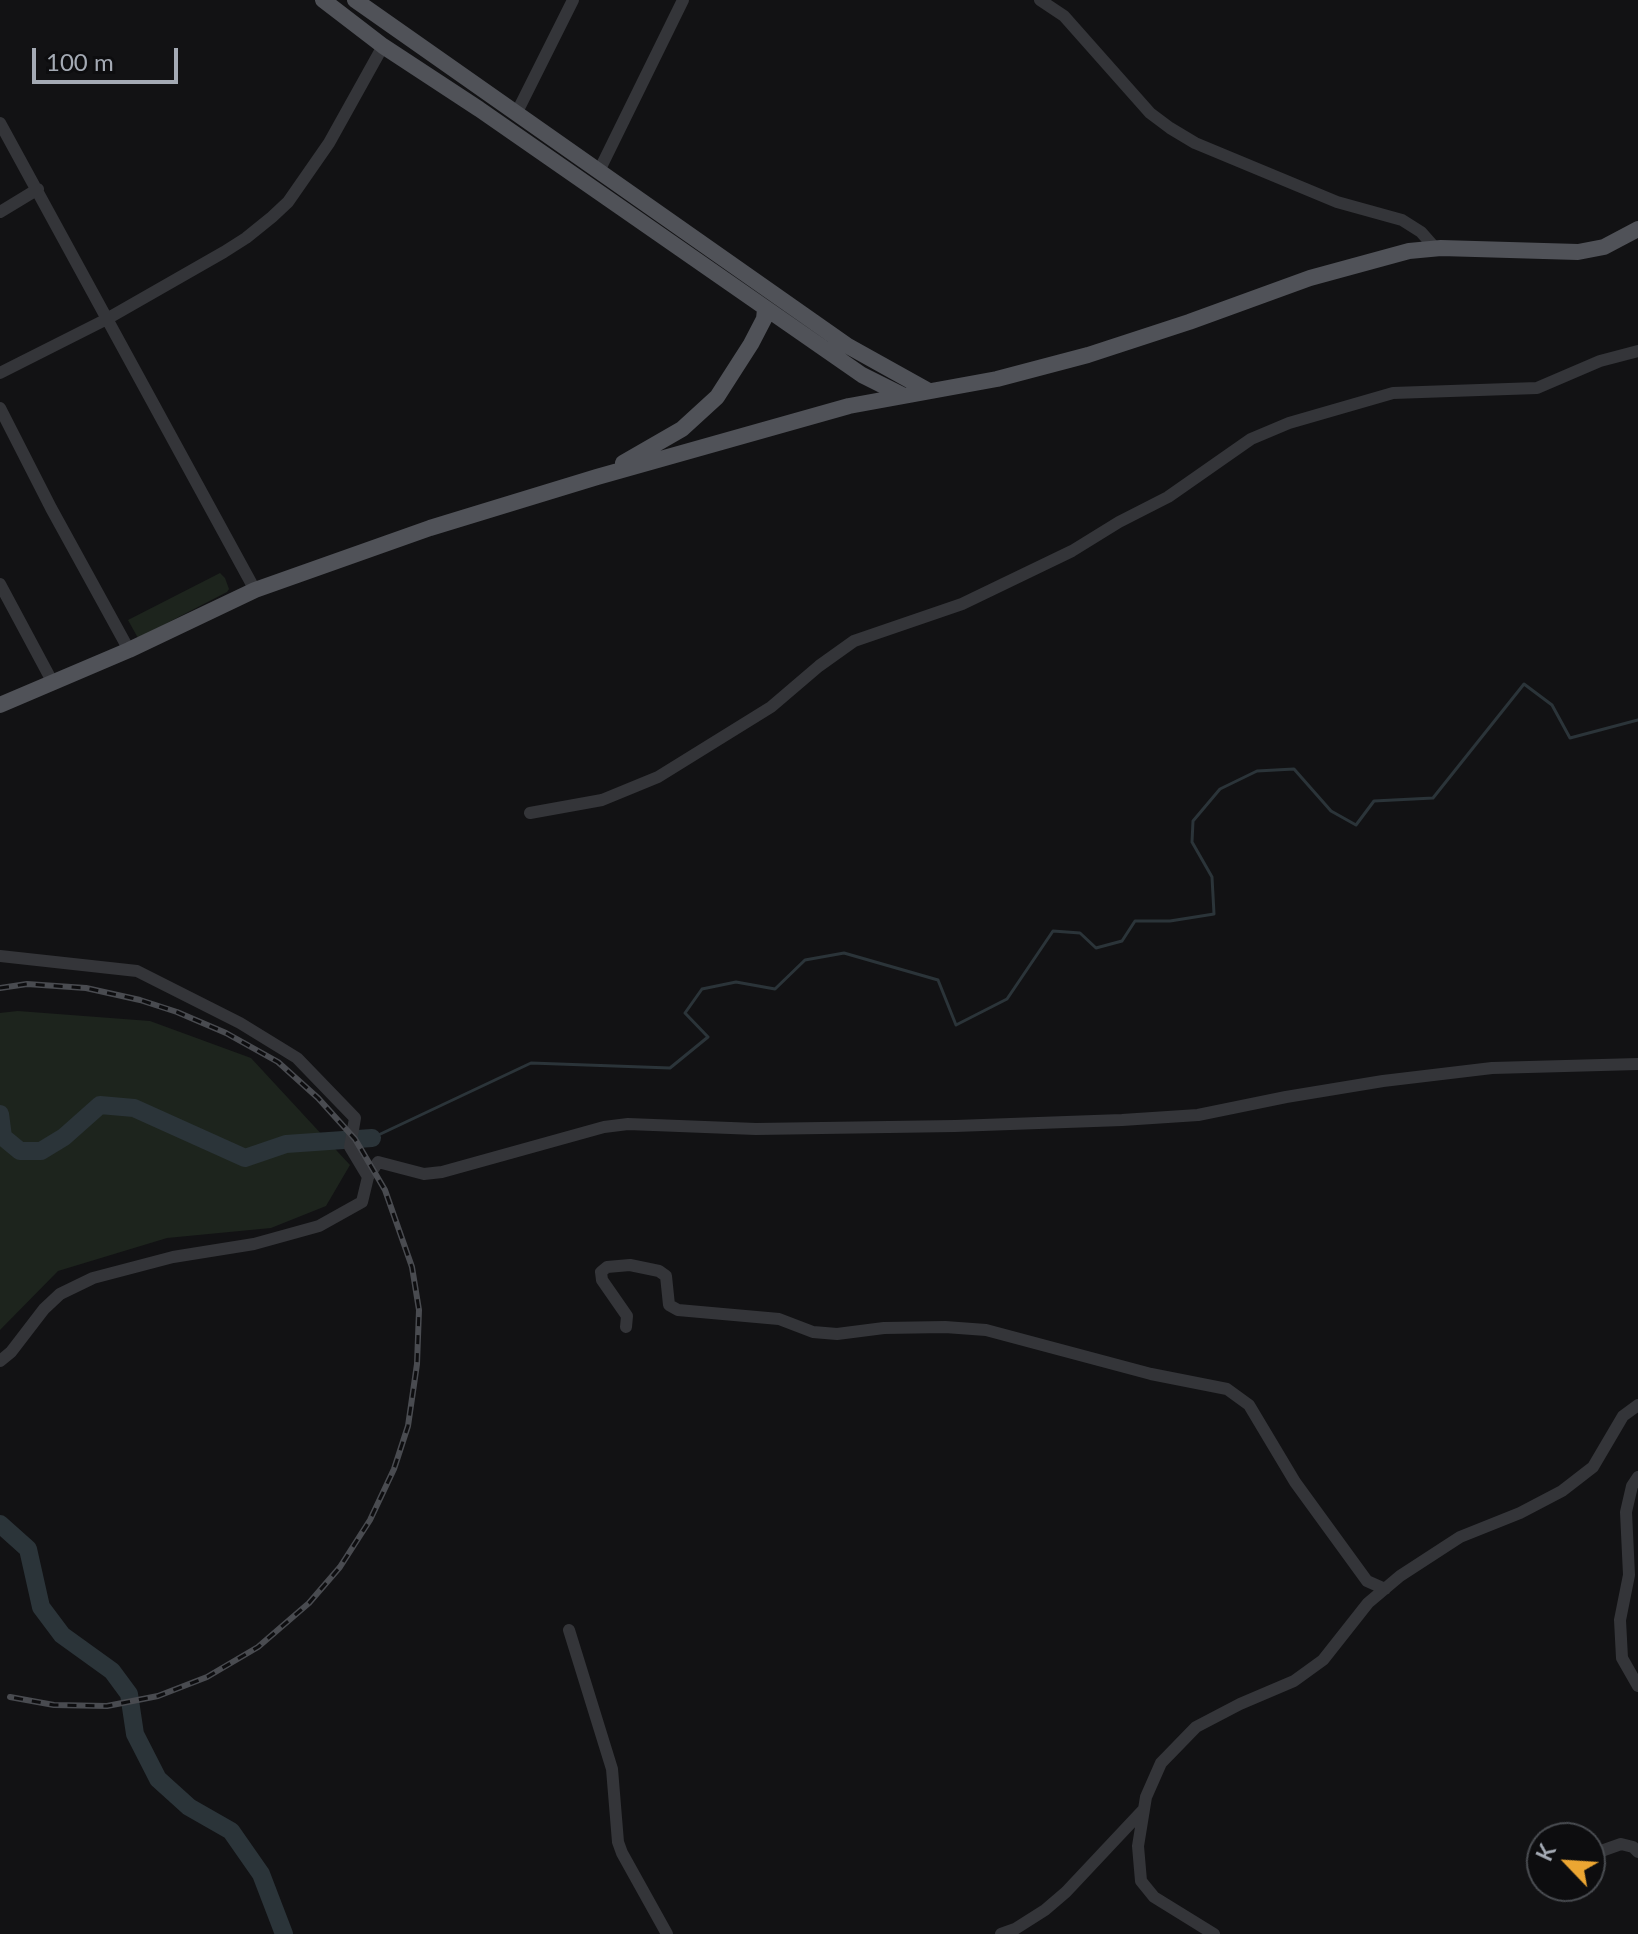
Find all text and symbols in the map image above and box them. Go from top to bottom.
scale bar [36,32,182,82]
text: 100 m [46,47,114,76]
north arrow [1526,1822,1606,1902]
text: K [1530,1840,1561,1865]

